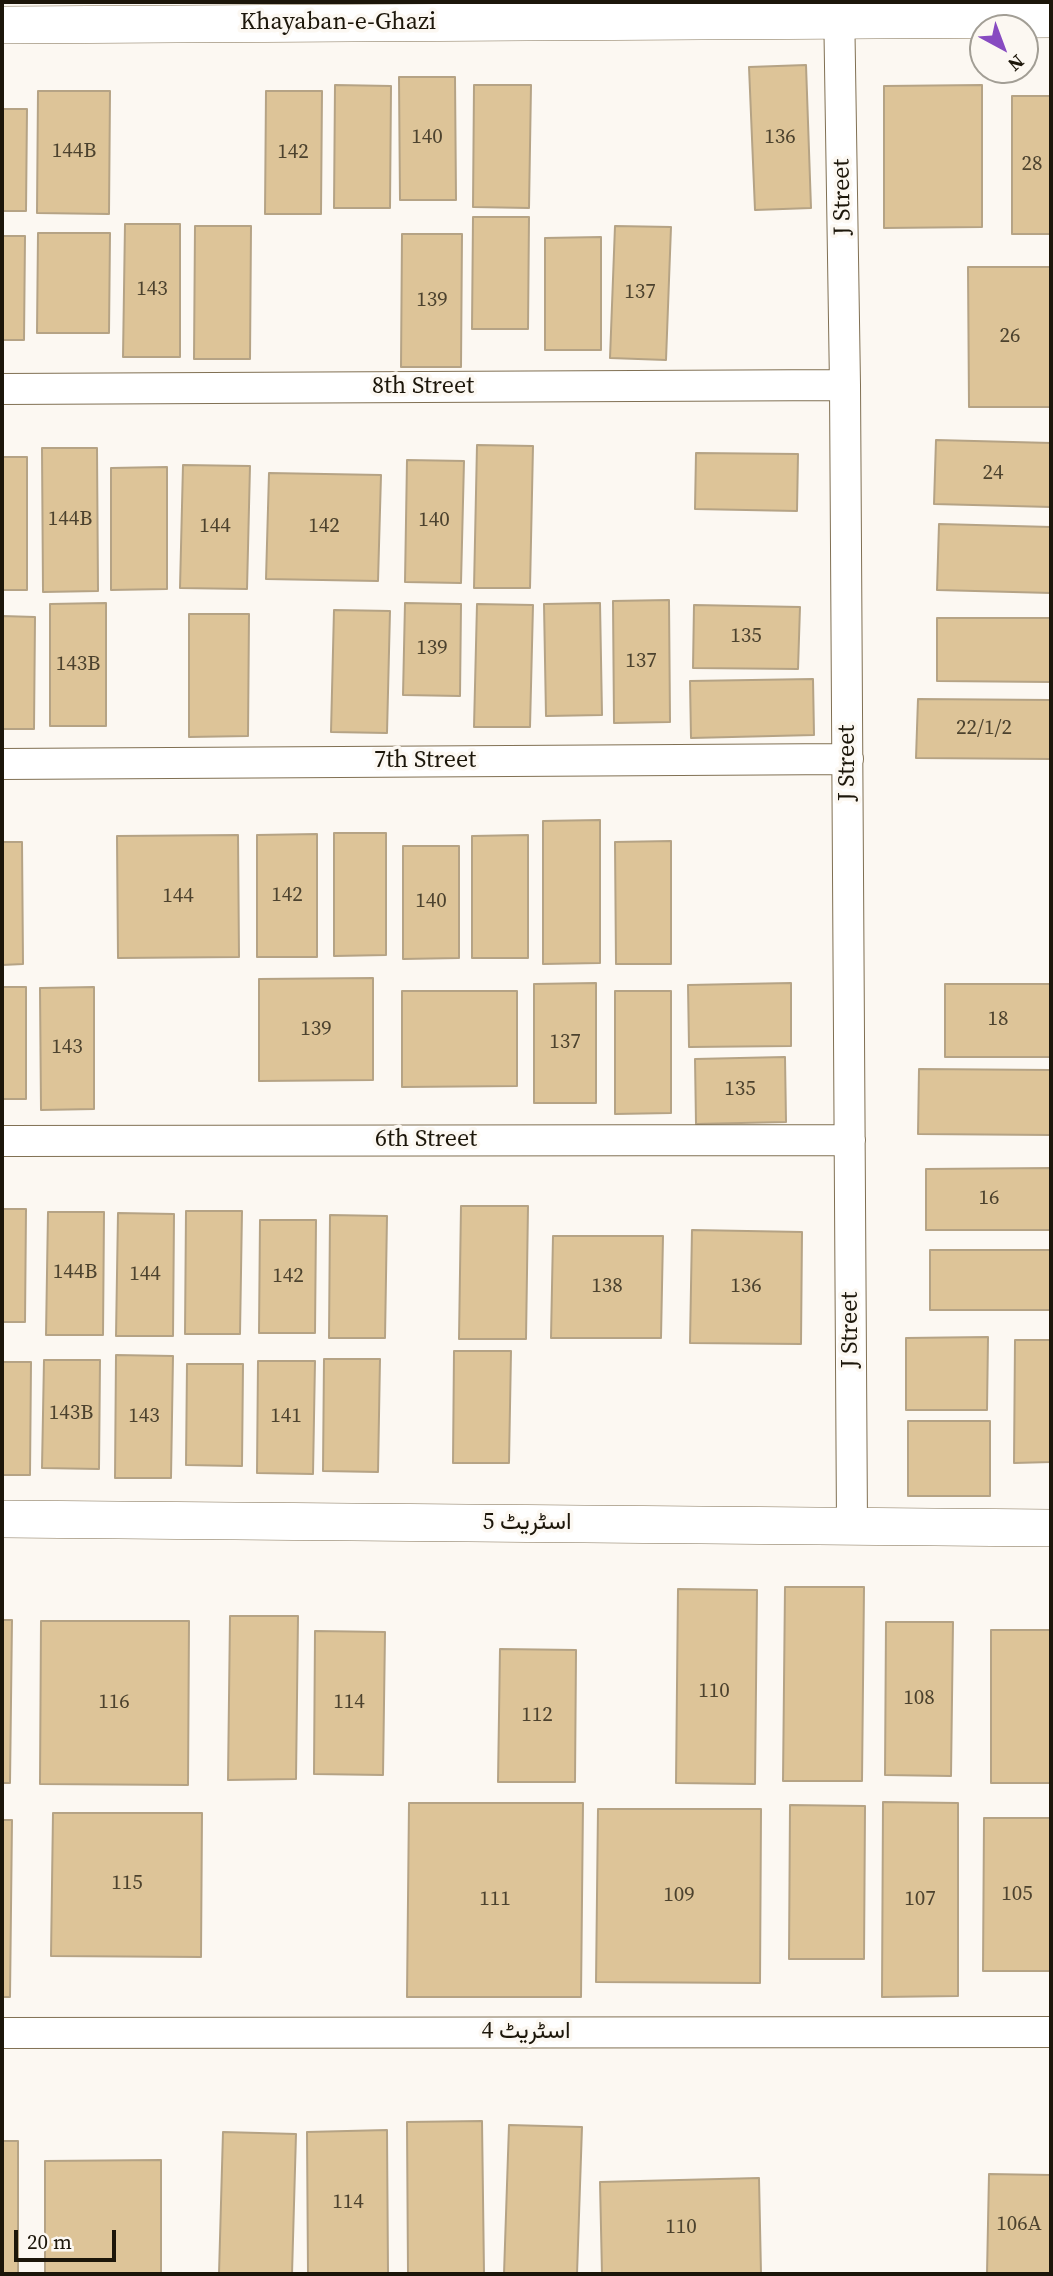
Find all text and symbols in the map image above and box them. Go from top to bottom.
street label: Khayaban-e-Ghazi [240,9,436,37]
north arrow [969,14,1039,84]
text: N [1003,49,1030,78]
house number: 140 [411,125,443,151]
house number: 136 [764,125,796,151]
house number: 144B [52,139,96,165]
house number: 142 [277,140,309,166]
house number: 28 [1022,152,1042,178]
street label: J Street [828,158,858,236]
house number: 143 [136,277,168,303]
house number: 137 [624,280,656,306]
house number: 139 [416,288,448,314]
house number: 26 [1000,324,1020,350]
street label: 8th Street [372,373,474,401]
house number: 24 [983,461,1003,487]
house number: 144B [48,507,92,533]
house number: 140 [418,508,450,534]
house number: 144 [199,514,231,540]
house number: 142 [308,514,340,540]
house number: 135 [730,624,762,650]
house number: 139 [416,636,448,662]
house number: 137 [625,649,657,675]
house number: 143B [56,652,100,678]
house number: 22/1/2 [956,716,1012,742]
street label: J Street [834,725,862,801]
street label: 7th Street [374,747,476,775]
house number: 142 [271,883,303,909]
house number: 144 [162,884,194,910]
house number: 140 [415,889,447,915]
house number: 18 [988,1007,1008,1033]
house number: 139 [300,1017,332,1043]
house number: 137 [549,1030,581,1056]
house number: 143 [51,1035,83,1061]
house number: 135 [724,1077,756,1103]
street label: 6th Street [375,1126,477,1154]
house number: 16 [979,1186,999,1212]
house number: 144B [53,1260,97,1286]
house number: 144 [129,1262,161,1288]
house number: 142 [272,1264,304,1290]
house number: 138 [591,1274,623,1300]
house number: 136 [730,1274,762,1300]
street label: J Street [837,1292,865,1368]
house number: 143B [49,1401,93,1427]
house number: 143 [128,1404,160,1430]
house number: 141 [270,1404,302,1430]
street label: اسٹریٹ 5 [482,1509,572,1537]
house number: 110 [698,1679,730,1705]
house number: 108 [903,1686,935,1712]
house number: 116 [98,1690,130,1716]
house number: 114 [333,1690,365,1716]
house number: 112 [521,1703,553,1729]
house number: 115 [111,1871,143,1897]
house number: 105 [1001,1882,1033,1908]
house number: 109 [663,1883,695,1909]
house number: 111 [479,1887,511,1913]
house number: 107 [904,1887,936,1913]
street label: اسٹریٹ 4 [481,2018,571,2046]
house number: 114 [332,2190,364,2216]
house number: 106A [996,2212,1042,2238]
house number: 110 [665,2215,697,2241]
scale bar [18,2216,119,2260]
text: 20 m [27,2227,72,2256]

